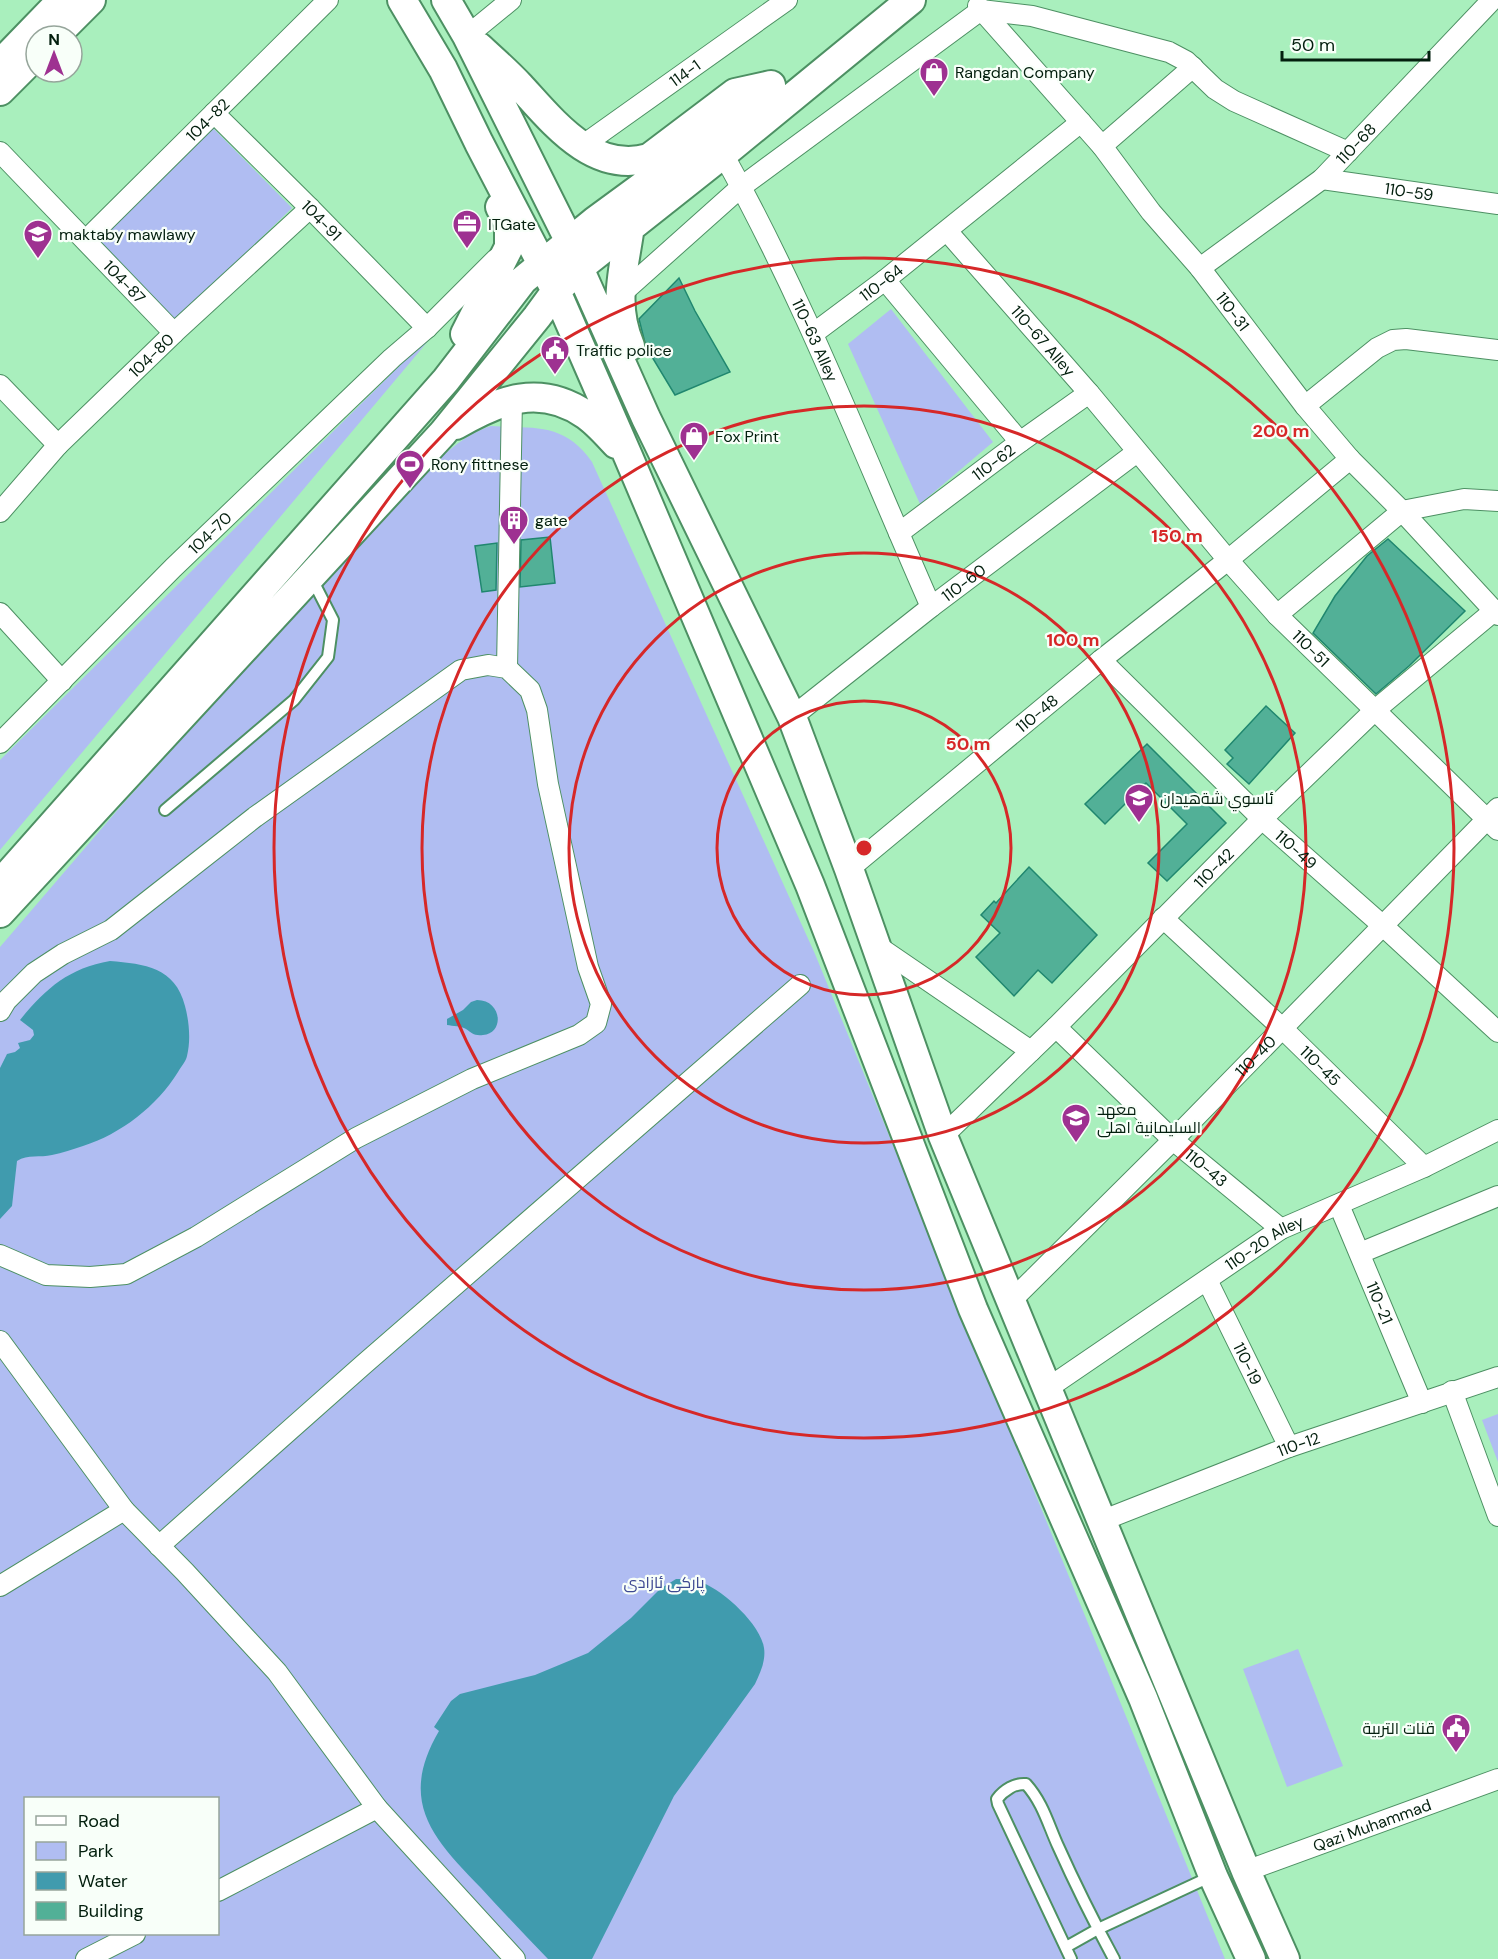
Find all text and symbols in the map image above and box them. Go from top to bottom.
north arrow [24,24,84,84]
scale bar [1282,24,1429,62]
text: N [48,29,60,50]
text: 50 m [1291,33,1335,57]
street label: 114-1 [665,55,705,92]
shop icon: Rangdan Company [918,56,950,98]
place label: Rangdan Company [955,62,1095,83]
street label: 104-82 [182,94,234,146]
street label: 110-68 [1331,119,1381,169]
street label: 110-59 [1383,178,1435,206]
street label: 104-91 [297,196,346,245]
office icon: ITGate [451,208,483,250]
place label: ITGate [488,214,536,235]
school or university icon: maktaby mawlawy [22,218,54,260]
place label: maktaby mawlawy [59,224,196,245]
street label: 104-87 [99,256,150,308]
street label: 110-64 [856,259,908,306]
street label: 110-31 [1211,288,1254,335]
street label: 110-63 Alley [787,296,843,385]
street label: 110-67 Alley [1006,301,1080,381]
street label: 104-80 [124,329,179,382]
public building icon: Traffic police [539,334,571,376]
place label: Traffic police [576,340,672,361]
text: 200 m [1253,419,1309,443]
shop icon: Fox Print [678,420,710,462]
place label: Fox Print [715,426,779,447]
street label: 110-62 [968,440,1019,485]
sports icon: Rony fittnese [394,448,426,490]
place label: Rony fittnese [431,454,529,475]
building icon: gate [498,504,530,546]
street label: 104-70 [184,507,236,559]
place label: gate [535,510,568,531]
text: 150 m [1151,524,1203,548]
street label: 110-60 [937,559,990,607]
street label: 110-51 [1288,626,1334,672]
text: 100 m [1046,628,1100,652]
street label: 110-48 [1012,690,1063,737]
text: 50 m [945,732,991,756]
school or university icon: ئاسوي شةهيدان [1123,782,1155,824]
place label: ئاسوي شةهيدان [1160,788,1274,812]
street label: 110-49 [1270,825,1321,874]
centre of rings [854,838,874,858]
street label: 110-42 [1189,844,1239,893]
street label: 110-40 [1231,1031,1281,1082]
street label: 110-45 [1295,1041,1345,1091]
place label: معهد السلیمانیة اهلى [1097,1099,1201,1138]
school or university icon: معهد السلیمانیة اهلى [1060,1102,1092,1144]
street label: 110-43 [1181,1144,1232,1192]
street label: 110-20 Alley [1221,1210,1307,1275]
street label: 110-21 [1361,1279,1398,1327]
street label: 110-19 [1228,1339,1267,1388]
street label: 110-12 [1274,1427,1323,1462]
park label: پارکی ئازادی [623,1572,705,1594]
public building icon: قنات التربیة [1440,1712,1472,1754]
place label: قنات التربیة [1363,1718,1435,1739]
street label: Qazi Muhammad [1310,1794,1434,1857]
legend [24,1797,219,1935]
text: Road [78,1809,120,1833]
text: Park [78,1839,114,1863]
text: Water [78,1869,128,1893]
text: Building [78,1899,143,1923]

